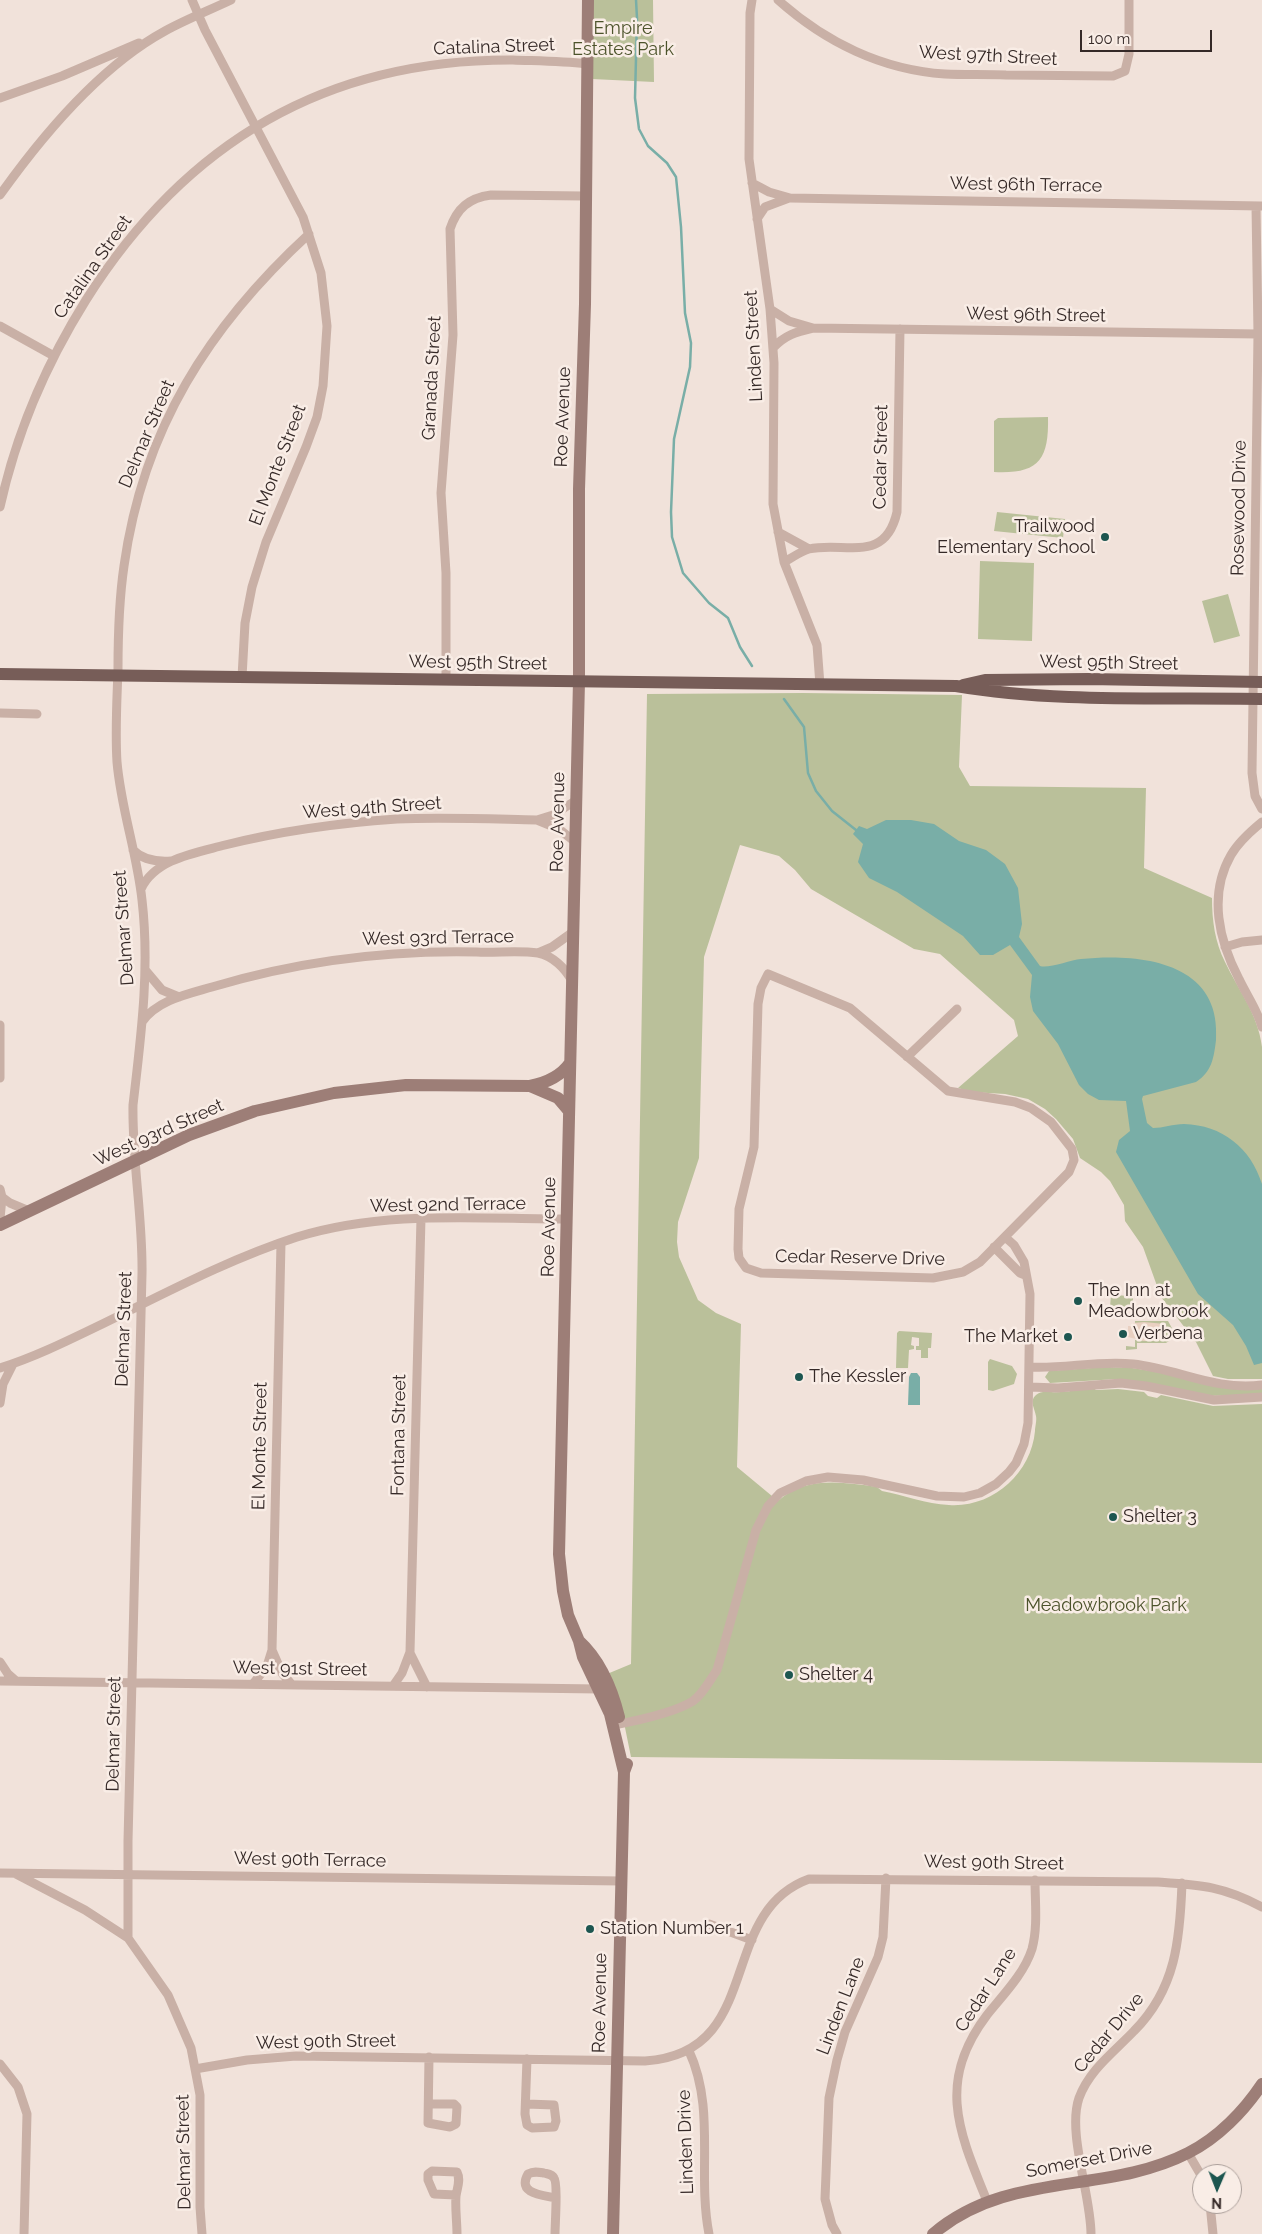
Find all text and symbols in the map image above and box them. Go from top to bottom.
park label: Empire Estates Park [572,18,674,60]
scale bar [1082,20,1214,52]
text: 100 m [1088,30,1130,48]
street label: Catalina Street [433,34,555,60]
street label: West 97th Street [918,42,1058,70]
street label: West 96th Terrace [950,173,1102,197]
street label: Catalina Street [49,211,137,323]
street label: Linden Street [740,290,768,402]
street label: West 96th Street [966,303,1106,327]
street label: Granada Street [418,315,446,441]
street label: Roe Avenue [550,366,576,468]
street label: Delmar Street [114,377,180,491]
street label: El Monte Street [245,401,311,529]
street label: Cedar Street [869,404,893,510]
street label: Rosewood Drive [1227,440,1251,576]
place label: Trailwood Elementary School [937,516,1095,558]
marker: Trailwood Elementary School [1099,531,1111,543]
street label: West 95th Street [408,651,548,675]
street label: West 95th Street [1039,651,1179,675]
street label: Roe Avenue [546,772,570,872]
street label: West 94th Street [302,792,442,824]
street label: Delmar Street [109,870,139,986]
street label: West 93rd Terrace [362,926,514,950]
street label: West 93rd Street [91,1095,227,1171]
street label: Roe Avenue [537,1177,561,1277]
street label: West 92nd Terrace [370,1193,526,1217]
street label: Cedar Reserve Drive [775,1246,945,1270]
street label: Delmar Street [111,1271,137,1387]
place label: The Inn at Meadowbrook [1088,1280,1208,1322]
marker: The Inn at Meadowbrook [1072,1295,1084,1307]
place label: Verbena [1133,1323,1203,1345]
place label: The Market [964,1326,1058,1348]
marker: Verbena [1117,1328,1129,1340]
marker: The Market [1062,1331,1074,1343]
place label: The Kessler [809,1366,906,1388]
marker: The Kessler [793,1371,805,1383]
street label: Fontana Street [387,1374,411,1496]
street label: El Monte Street [248,1382,272,1510]
place label: Shelter 3 [1123,1506,1197,1528]
marker: Shelter 3 [1107,1511,1119,1523]
park label: Meadowbrook Park [1025,1595,1187,1617]
street label: West 91st Street [232,1657,368,1681]
place label: Shelter 4 [799,1664,873,1686]
marker: Shelter 4 [783,1669,795,1681]
street label: Delmar Street [102,1676,126,1792]
street label: West 90th Terrace [234,1848,386,1872]
street label: West 90th Street [924,1851,1064,1875]
place label: Station Number 1 [600,1918,744,1940]
marker: Station Number 1 [584,1923,596,1935]
street label: Cedar Lane [951,1944,1021,2036]
street label: Roe Avenue [588,1953,612,2053]
street label: Linden Lane [812,1954,870,2058]
street label: Cedar Drive [1069,1989,1149,2077]
street label: West 90th Street [256,2030,396,2054]
street label: Linden Drive [673,2089,699,2195]
street label: Delmar Street [172,2094,196,2210]
street label: Somerset Drive [1024,2137,1154,2183]
north arrow [1192,2164,1242,2214]
text: N [1211,2195,1222,2211]

